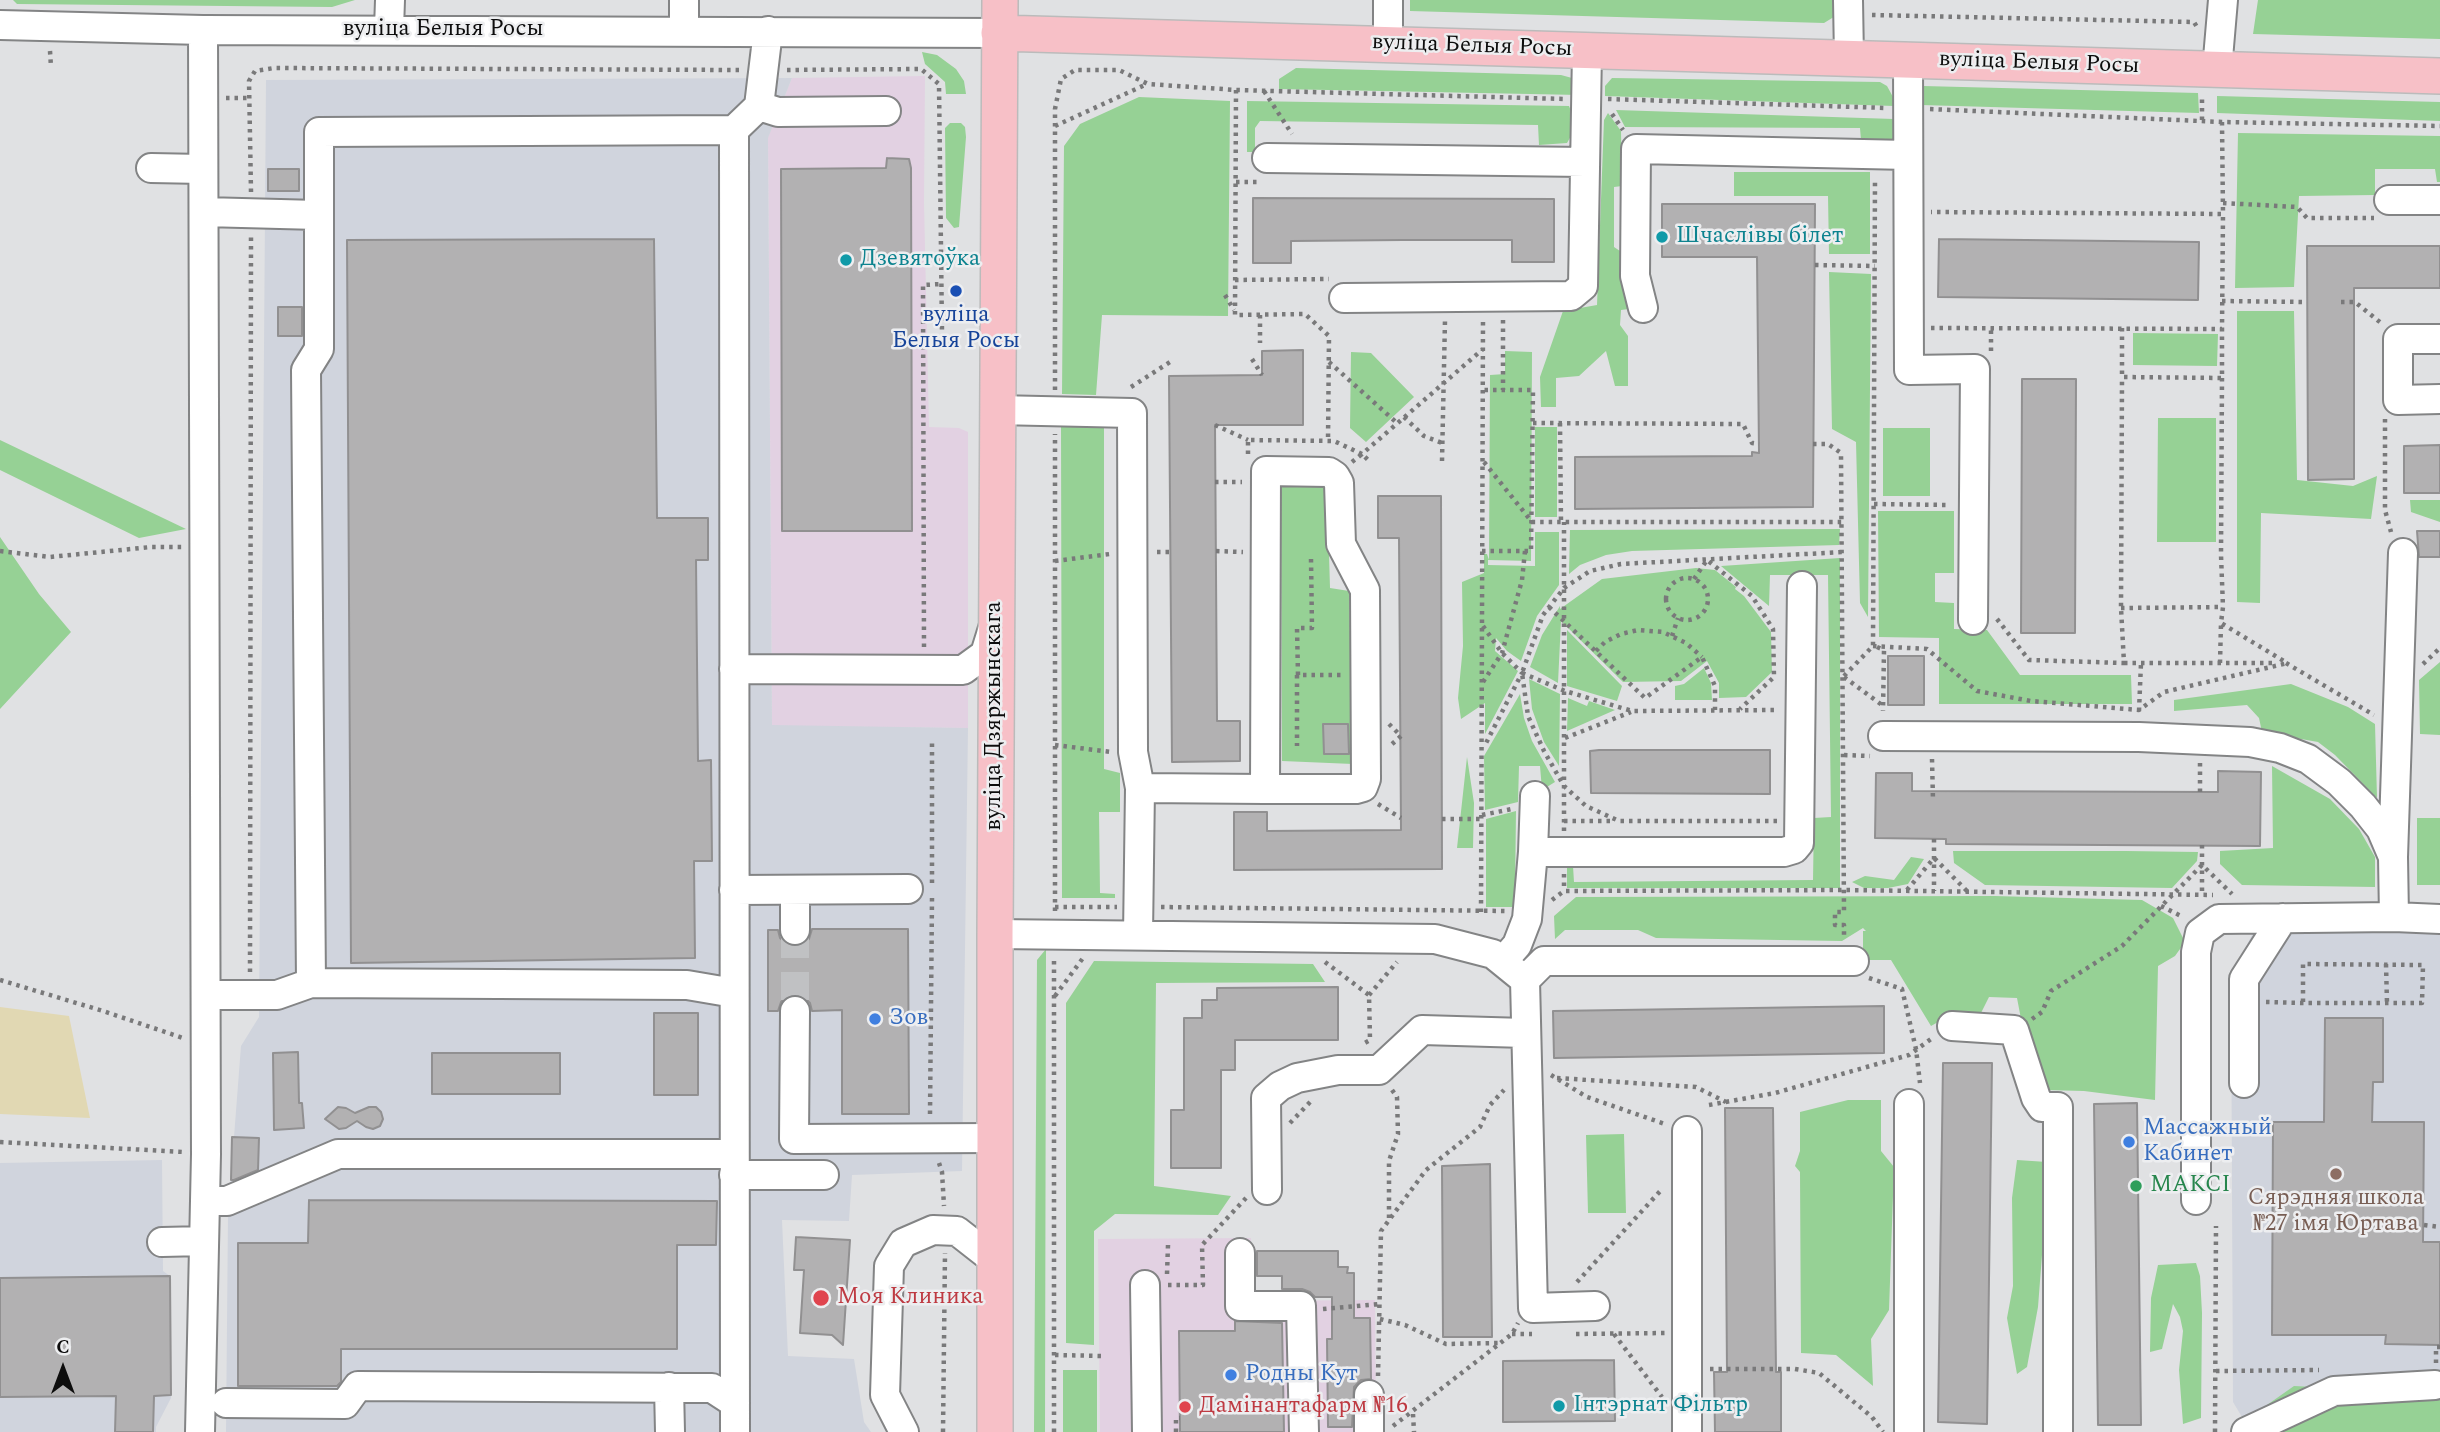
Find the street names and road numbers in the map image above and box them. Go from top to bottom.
street label: вуліца Белыя Росы [343,16,543,44]
street label: вуліца Белыя Росы [1371,30,1573,64]
street label: вуліца Белыя Росы [1938,47,2140,81]
street label: вуліца Дзяржынскага [981,601,1009,831]

